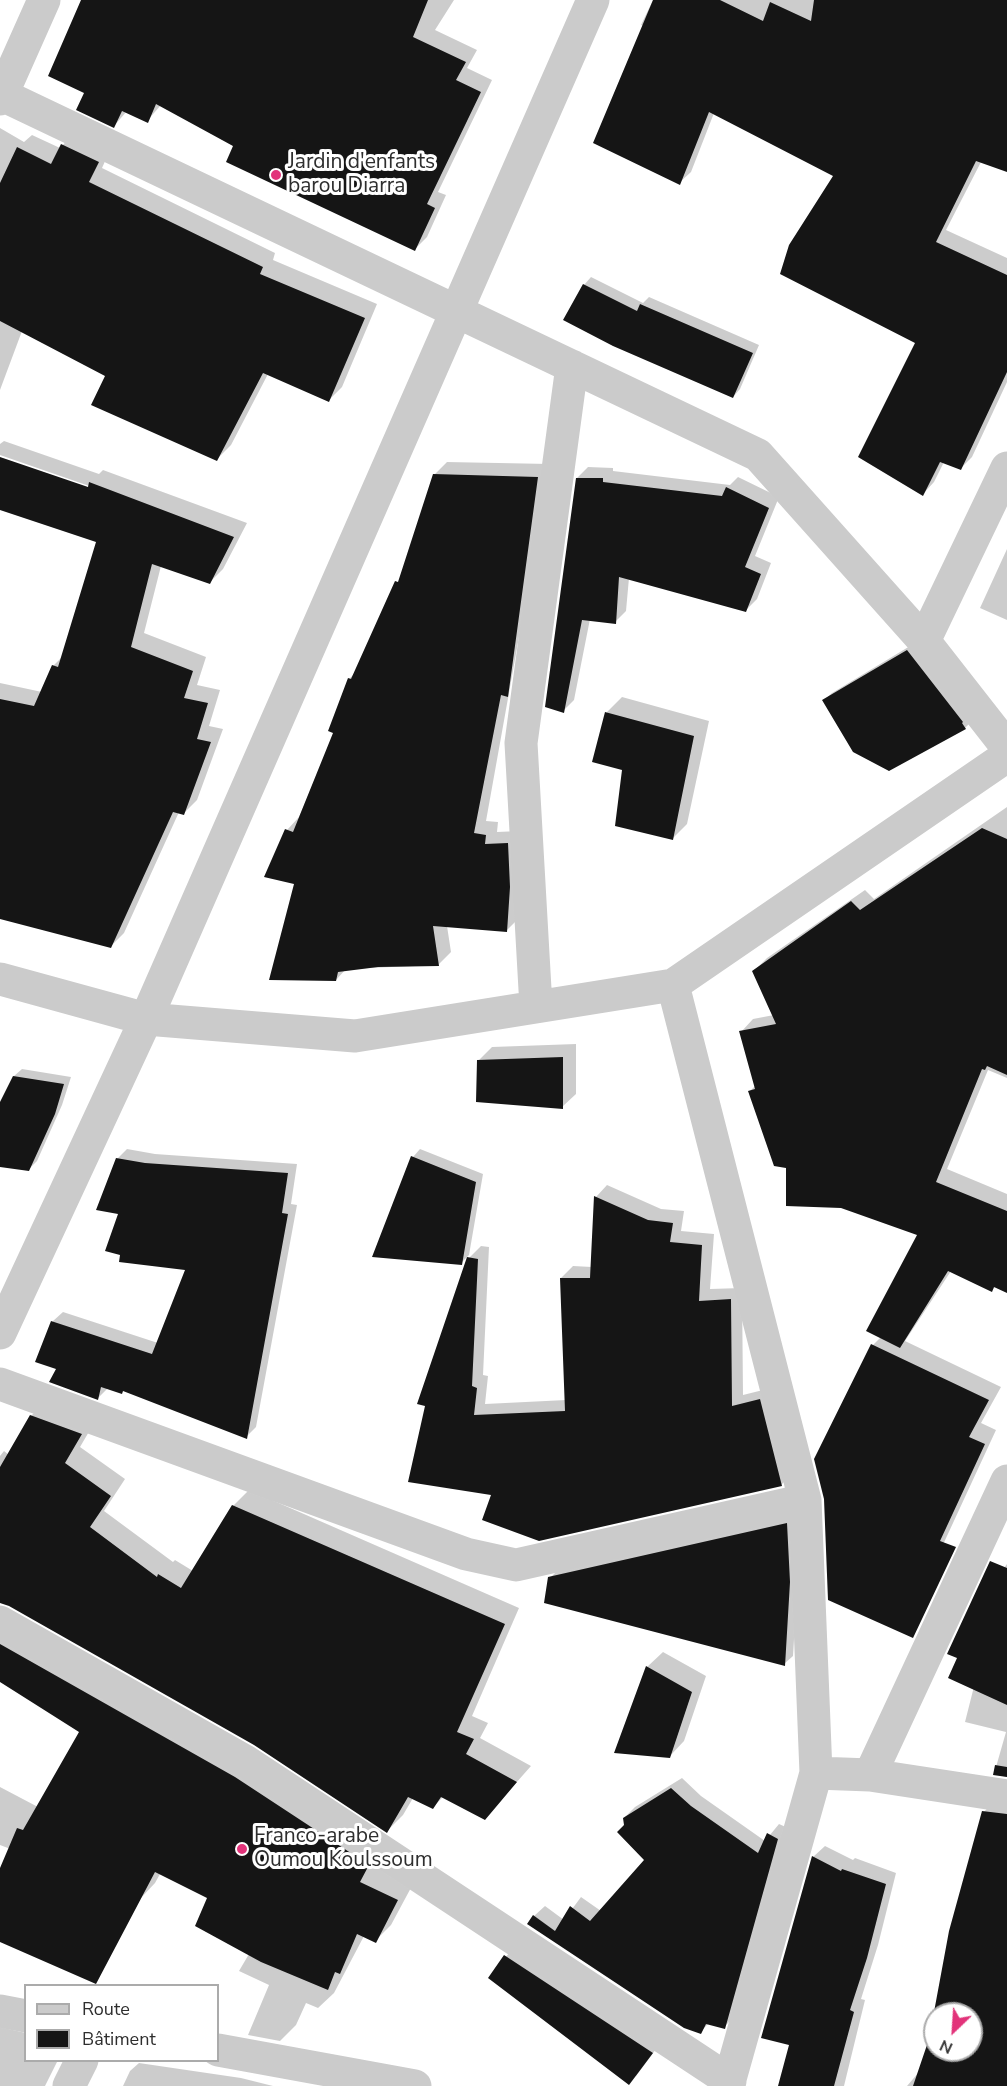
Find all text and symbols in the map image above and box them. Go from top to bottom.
place label: Jardin d'enfants barou Diarra [288,150,435,200]
marker: Jardin d'enfants barou Diarra [269,168,283,182]
place label: Franco-arabe Oumou Koulssoum [254,1824,433,1874]
marker: Franco-arabe Oumou Koulssoum [235,1842,249,1856]
legend [24,1984,219,2062]
text: Route [82,1997,130,2021]
north arrow [923,2002,983,2062]
text: Bâtiment [82,2027,156,2051]
text: N [936,2034,956,2059]

